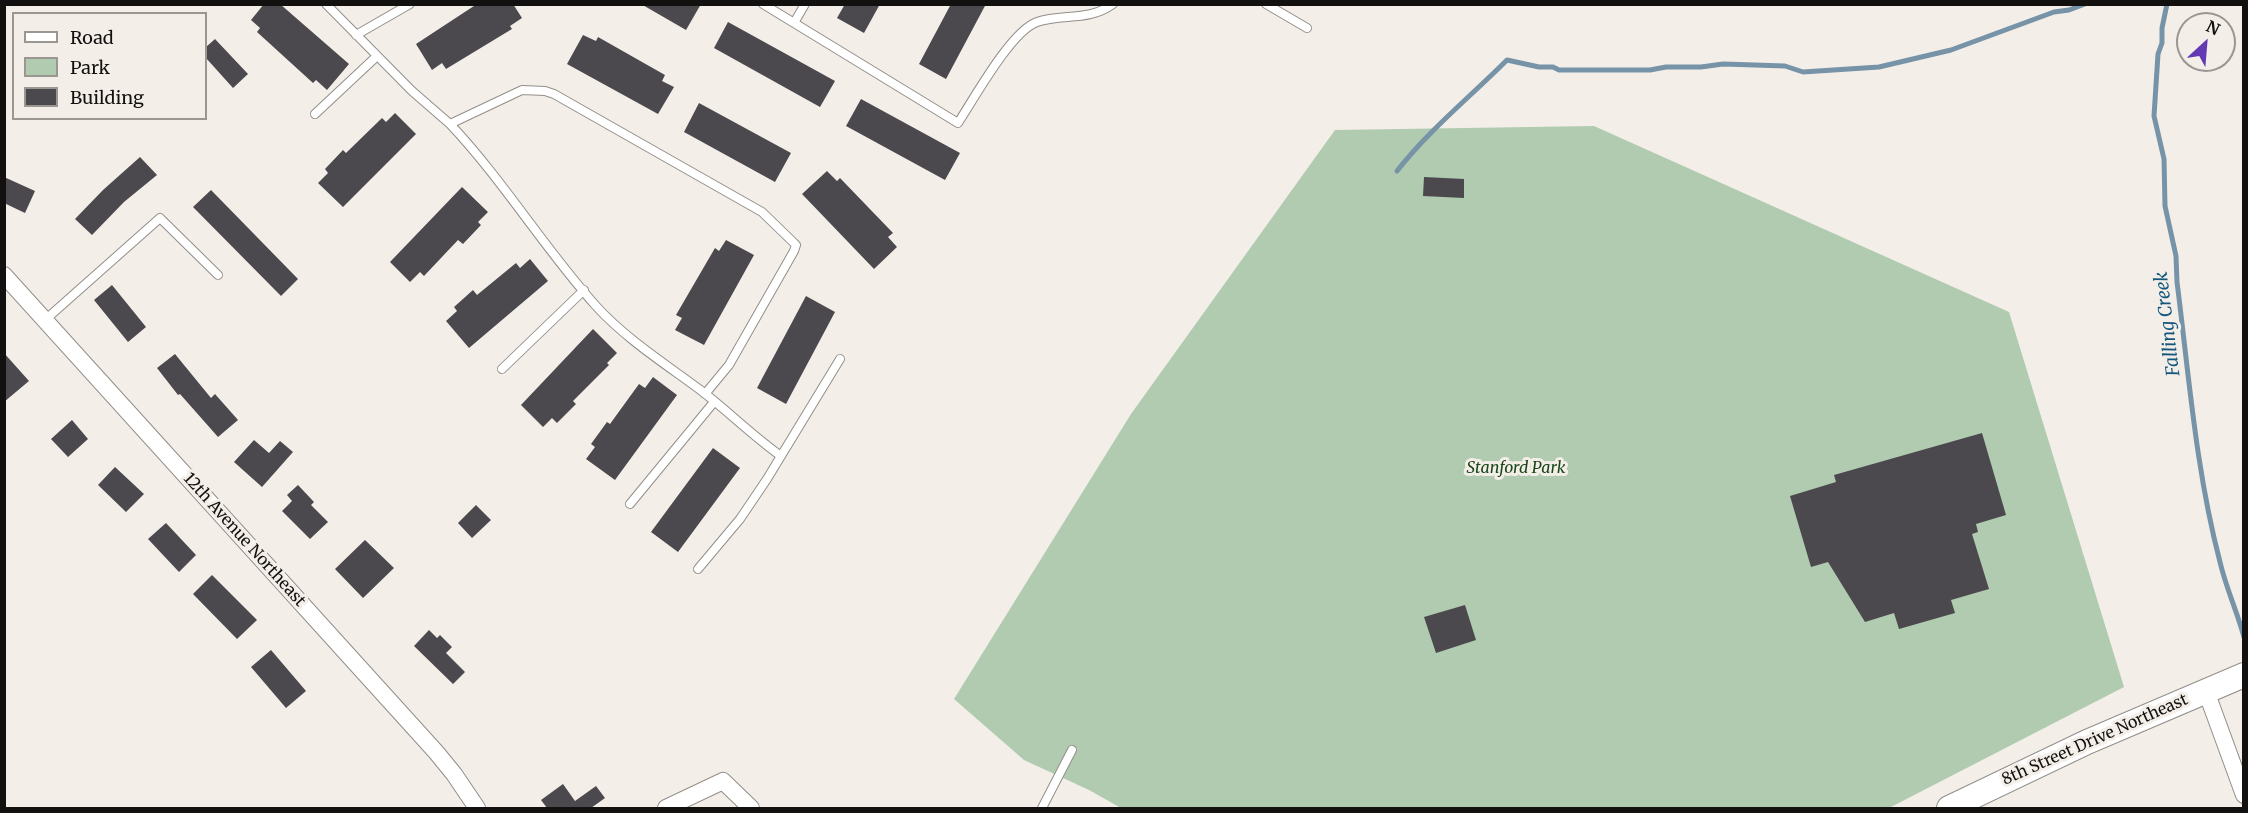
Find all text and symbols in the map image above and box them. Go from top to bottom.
legend [12,12,207,120]
north arrow [2176,12,2236,72]
text: N [2203,16,2223,39]
text: Road [70,26,114,49]
text: Park [70,56,110,79]
text: Building [70,86,144,109]
water label: Falling Creek [2151,270,2185,378]
park label: Stanford Park [1467,458,1565,478]
street label: 12th Avenue Northeast [179,469,309,611]
street label: 8th Street Drive Northeast [1999,690,2191,790]

